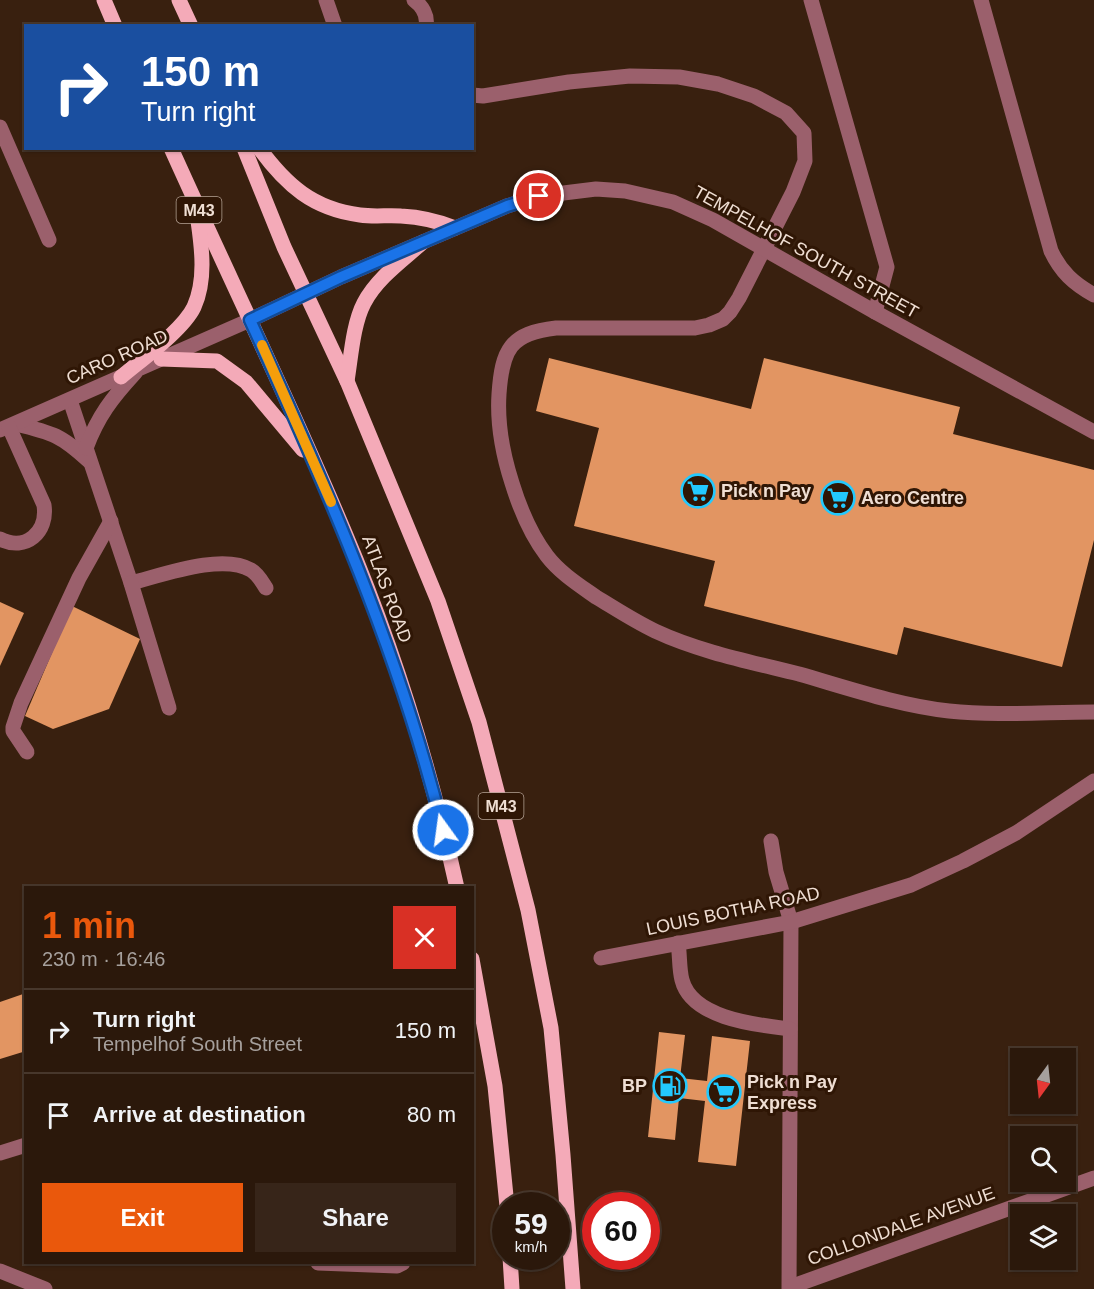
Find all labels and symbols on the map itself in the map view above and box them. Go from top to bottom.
pin [513,170,564,221]
street label: TEMPELHOF SOUTH STREET [690,182,922,322]
road number: M43 [176,197,222,223]
street label: CARO ROAD [63,326,171,388]
supermarket icon: Pick n Pay [680,473,716,509]
supermarket icon: Aero Centre [820,480,856,516]
place label: Pick n Pay [721,481,811,501]
place label: Aero Centre [861,488,964,508]
street label: ATLAS ROAD [358,533,416,645]
road number: M43 [478,793,524,819]
position arrow [411,798,475,862]
street label: LOUIS BOTHA ROAD [644,883,822,939]
north arrow [1010,1048,1076,1114]
fuel station icon: BP [652,1068,688,1104]
place label: Pick n Pay Express [747,1072,837,1113]
supermarket icon: Pick n Pay Express [706,1074,742,1110]
place label: BP [622,1076,647,1096]
street label: COLLONDALE AVENUE [805,1183,997,1269]
speed limit sign: 60 [582,1192,660,1270]

